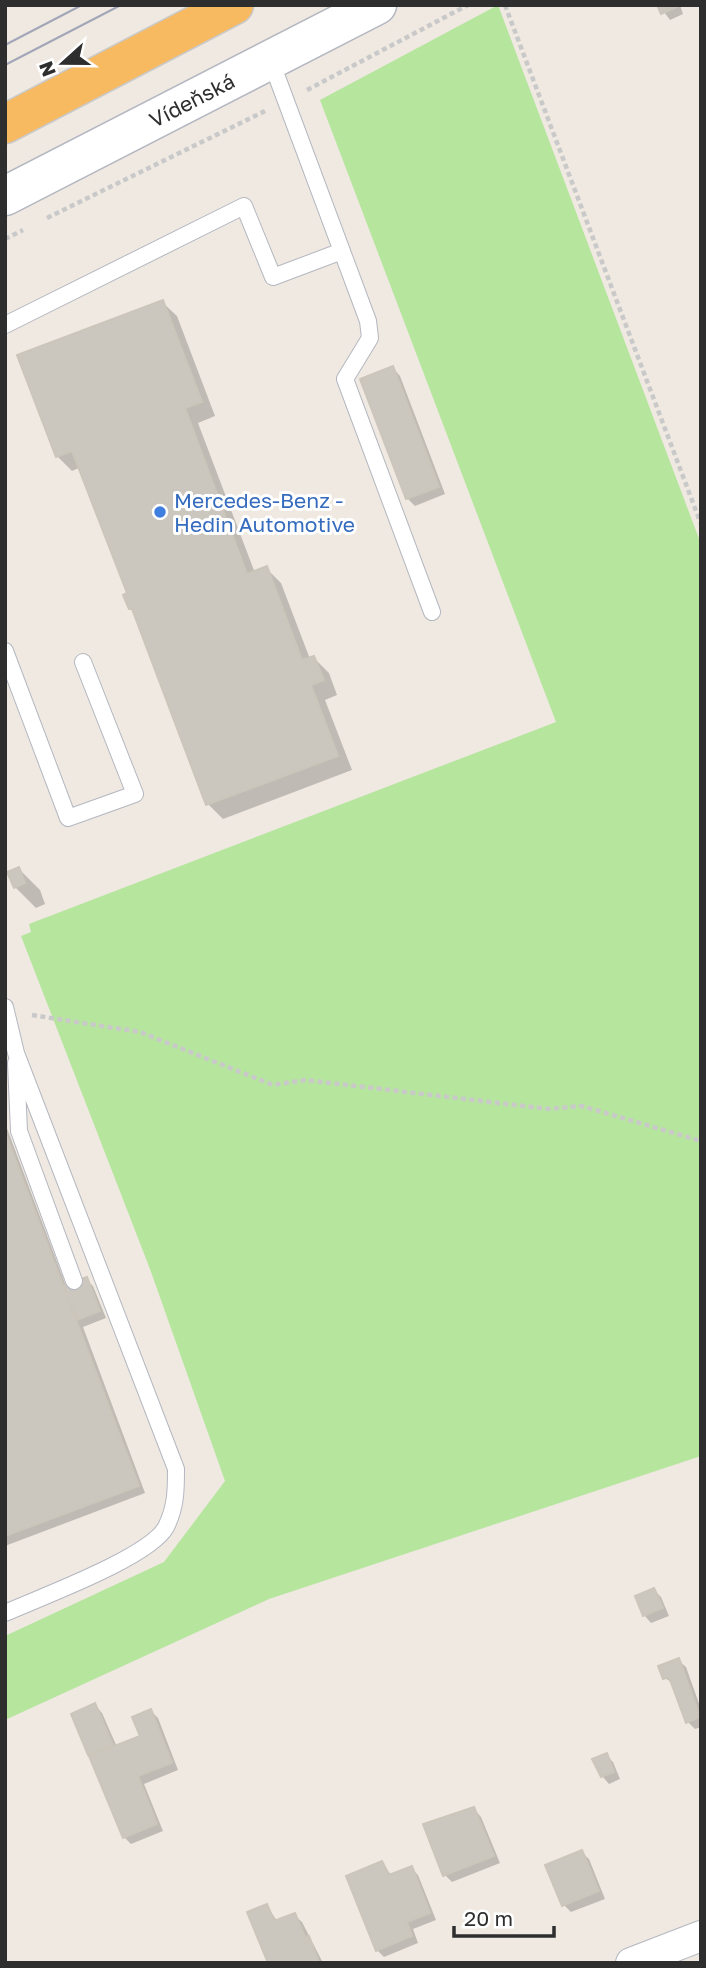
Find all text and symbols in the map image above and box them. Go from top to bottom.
north arrow [28,28,98,98]
text: N [33,58,60,80]
street label: Vídeňská [145,67,239,133]
place label: Mercedes-Benz - Hedin Automotive [174,487,355,537]
marker: Mercedes-Benz - Hedin Automotive [152,504,168,520]
scale bar [454,1895,554,1939]
text: 20 m [464,1905,513,1931]

